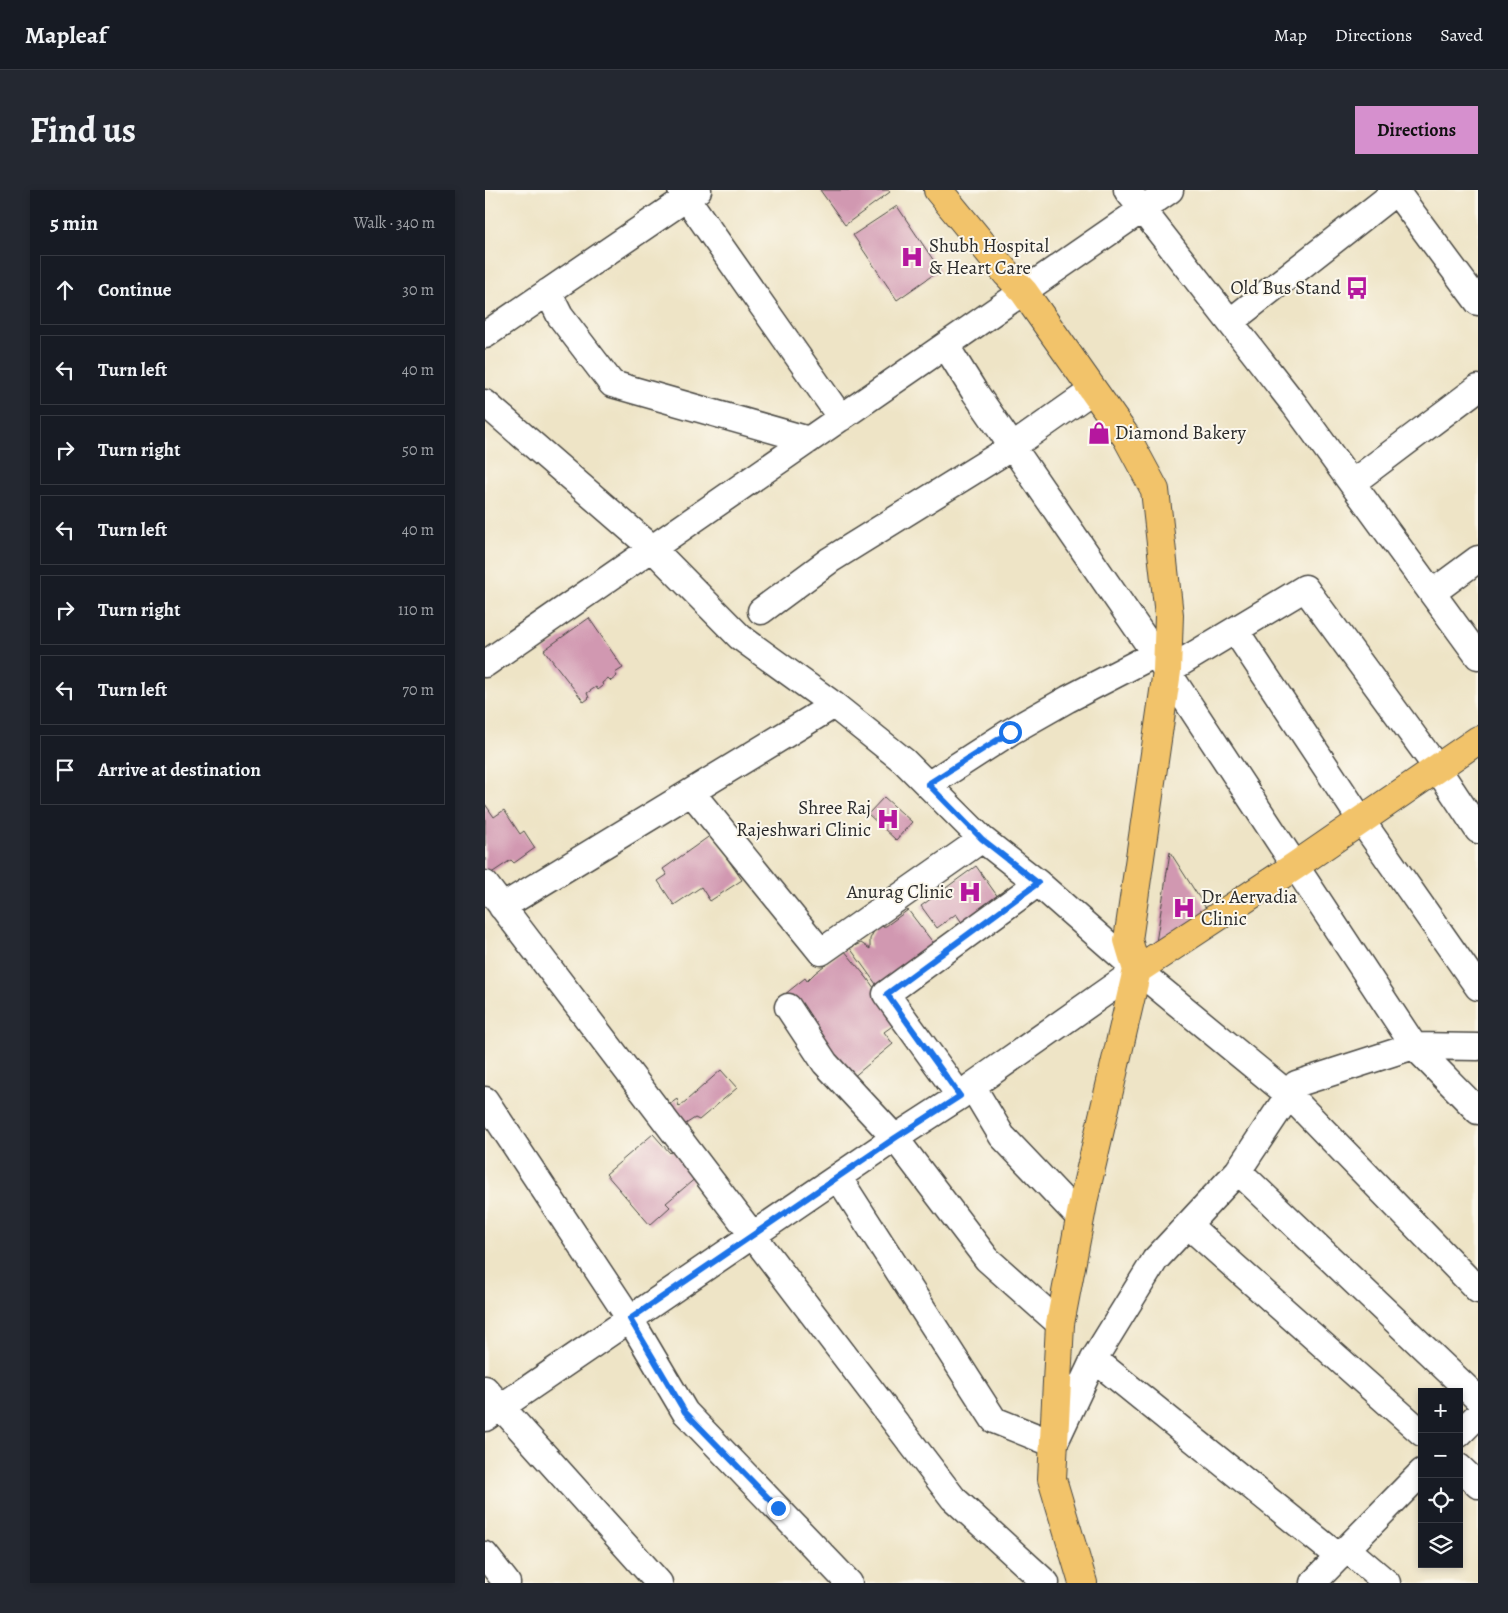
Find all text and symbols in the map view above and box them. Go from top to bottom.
text: Mapleaf [25,19,107,51]
text: Map [1274,23,1307,47]
text: Directions [1335,23,1412,47]
text: Saved [1440,23,1483,47]
text: Find us [30,106,136,154]
button: Directions [1355,106,1478,154]
text: 5 min [50,209,98,237]
text: Walk · 340 m [354,212,435,234]
place label: Shubh Hospital & Heart Care [929,233,1049,281]
hospital icon: Shubh Hospital & Heart Care [899,244,925,270]
place label: Old Bus Stand [1230,275,1342,301]
bus stop icon: Old Bus Stand [1344,275,1370,301]
icon: ahead [51,276,79,304]
text: Continue [98,277,172,303]
text: 30 m [402,279,434,301]
icon: left [51,356,79,384]
text: Turn left [98,357,167,383]
text: 40 m [402,359,434,381]
shop icon: Diamond Bakery [1086,420,1112,446]
place label: Diamond Bakery [1115,420,1247,446]
icon: right [51,436,79,464]
text: Turn right [98,437,180,463]
text: 50 m [402,439,434,461]
icon: left [51,516,79,544]
text: Turn left [98,517,167,543]
text: 40 m [402,519,434,541]
icon: right [51,596,79,624]
text: Turn right [98,597,180,623]
text: 110 m [398,599,434,621]
icon: left [51,676,79,704]
text: Turn left [98,677,167,703]
text: 70 m [402,679,434,701]
route start [999,721,1022,744]
icon: arrive [51,756,79,784]
text: Arrive at destination [98,757,261,783]
place label: Shree Raj Rajeshwari Clinic [736,795,871,843]
hospital icon: Shree Raj Rajeshwari Clinic [875,806,901,832]
place label: Anurag Clinic [846,879,953,905]
hospital icon: Anurag Clinic [957,879,983,905]
place label: Dr. Aervadia Clinic [1201,884,1298,932]
hospital icon: Dr. Aervadia Clinic [1171,895,1197,921]
map controls [1418,1388,1463,1568]
button: + [1418,1388,1463,1433]
button: − [1418,1433,1463,1478]
button: locate [1418,1478,1463,1523]
route end [767,1497,790,1520]
button: layers [1418,1523,1463,1568]

